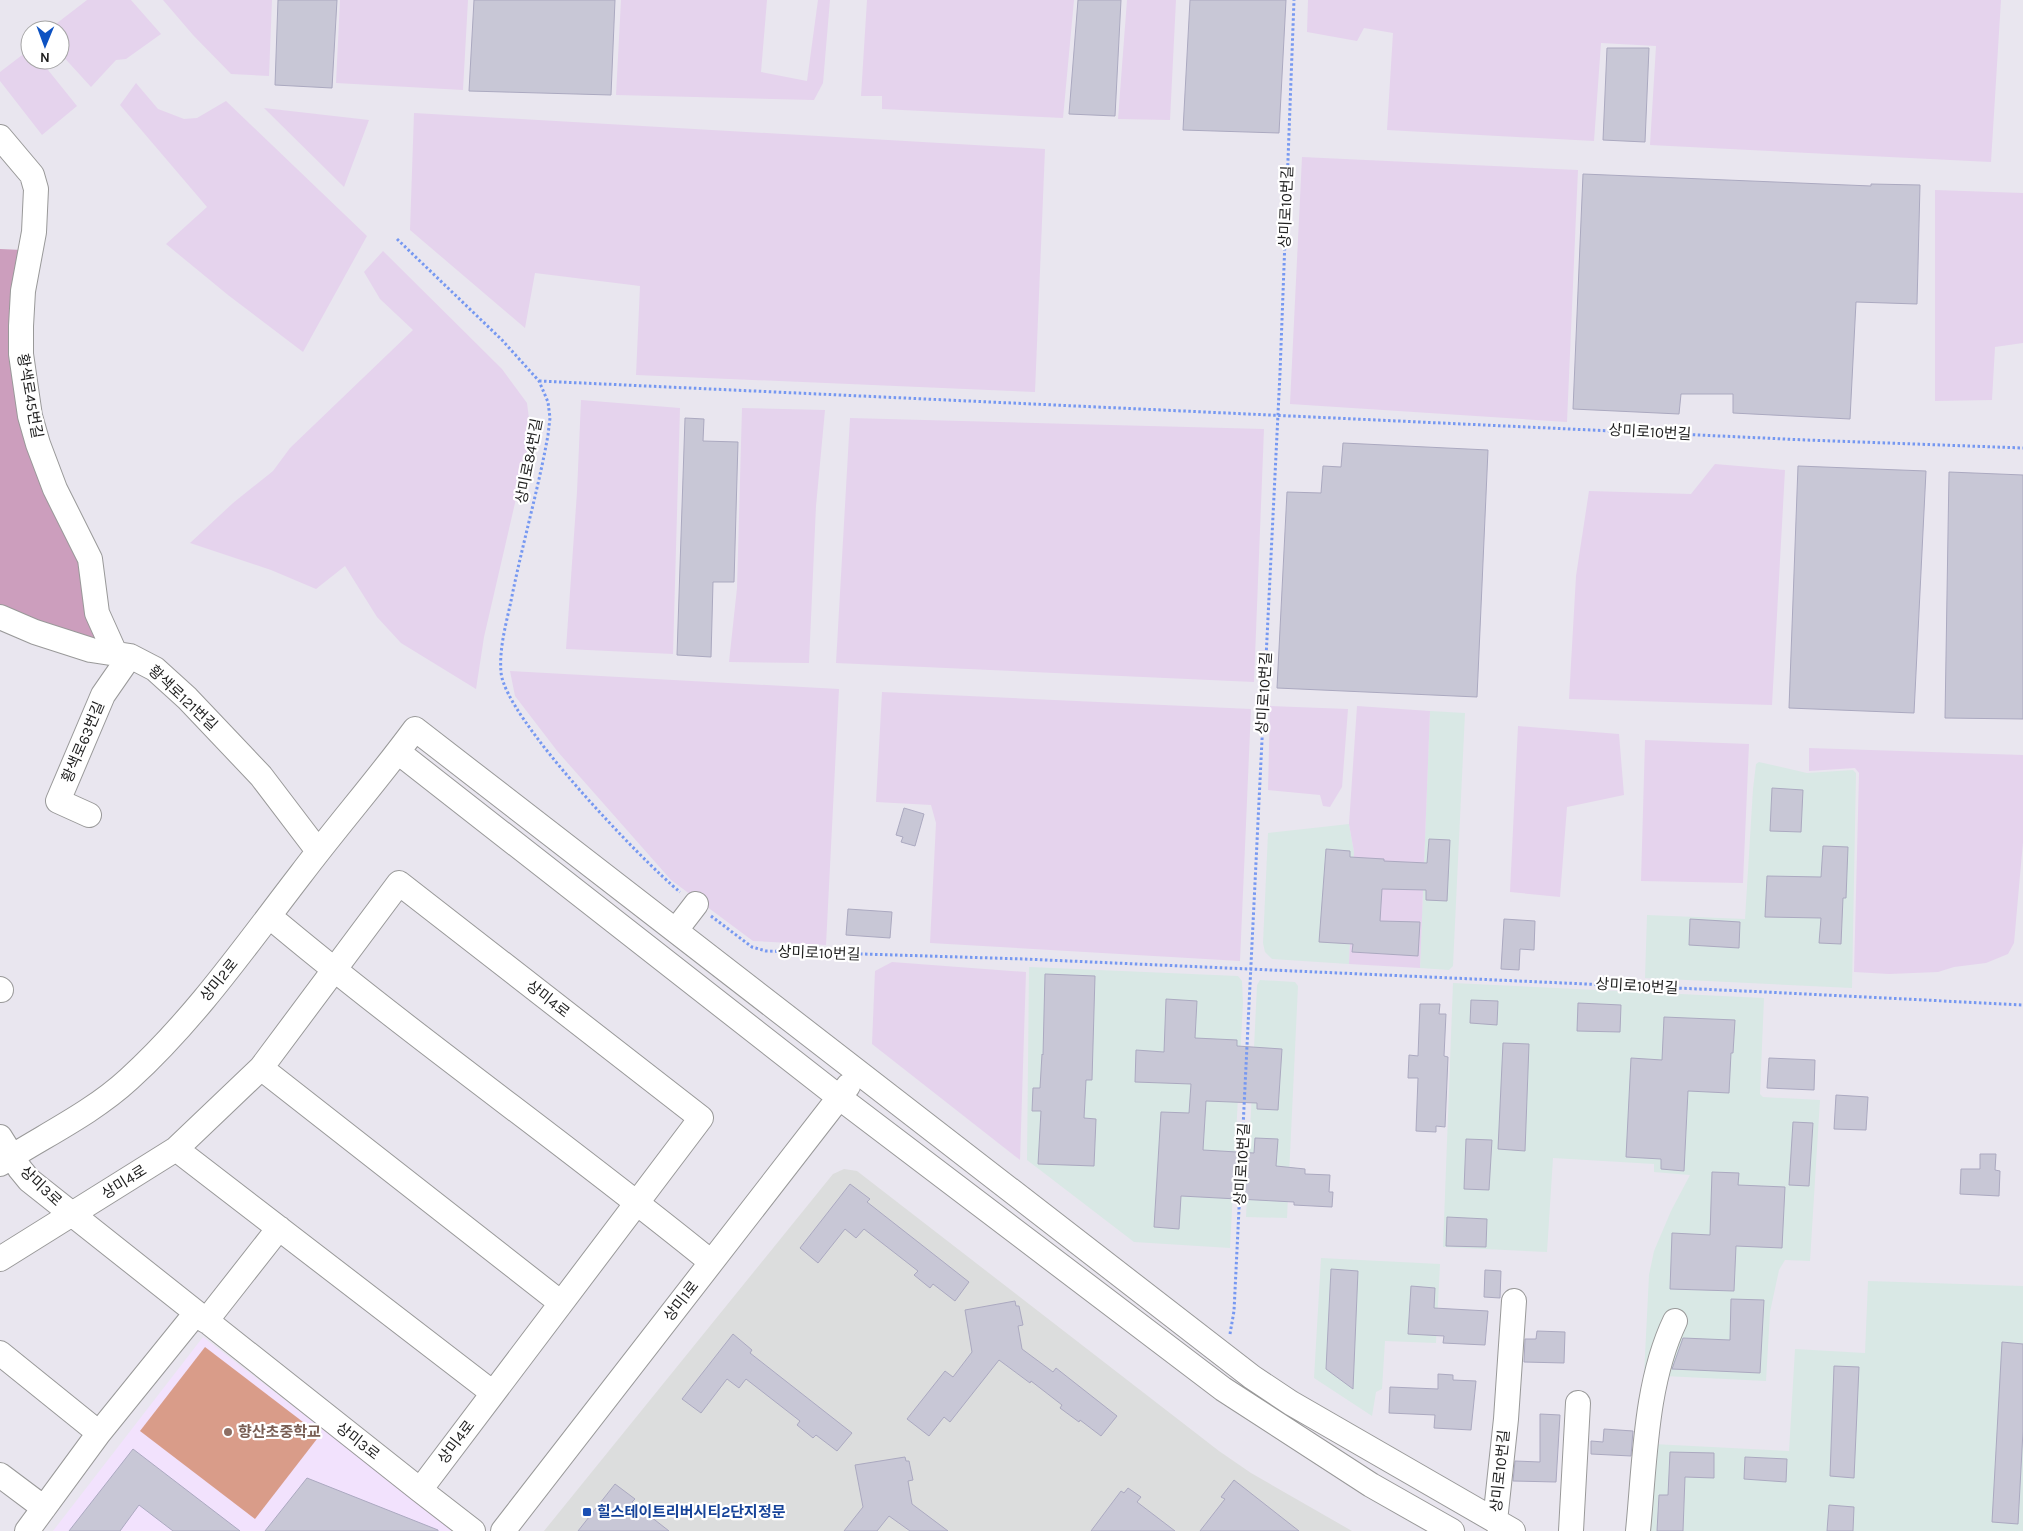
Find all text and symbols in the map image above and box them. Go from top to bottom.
north arrow [20,20,70,70]
text: N [40,49,50,66]
street label: 상미로10번길 [1276,165,1296,249]
street label: 황색로45번길 [14,352,46,440]
street label: 상미로84번길 [512,417,546,505]
street label: 상미로10번길 [1608,421,1692,443]
street label: 상미로10번길 [1253,651,1275,735]
street label: 황색로121번길 [145,662,221,734]
street label: 황색로63번길 [58,699,108,785]
street label: 상미로10번길 [777,943,861,963]
street label: 상미2로 [196,955,242,1005]
street label: 상미로10번길 [1595,975,1679,997]
street label: 상미4로 [523,977,573,1021]
street label: 상미로10번길 [1231,1122,1253,1206]
street label: 상미4로 [98,1161,150,1203]
street label: 상미3로 [16,1162,66,1210]
street label: 상미1로 [660,1277,702,1325]
street label: 상미4로 [434,1417,478,1467]
street label: 상미3로 [333,1418,383,1464]
place label: 향산초중학교 [238,1423,321,1441]
marker: 향산초중학교 [222,1426,234,1438]
street label: 상미로10번길 [1487,1429,1513,1513]
place label: 힐스테이트리버시티2단지정문 [597,1503,786,1521]
marker: 힐스테이트리버시티2단지정문 [581,1506,593,1518]

